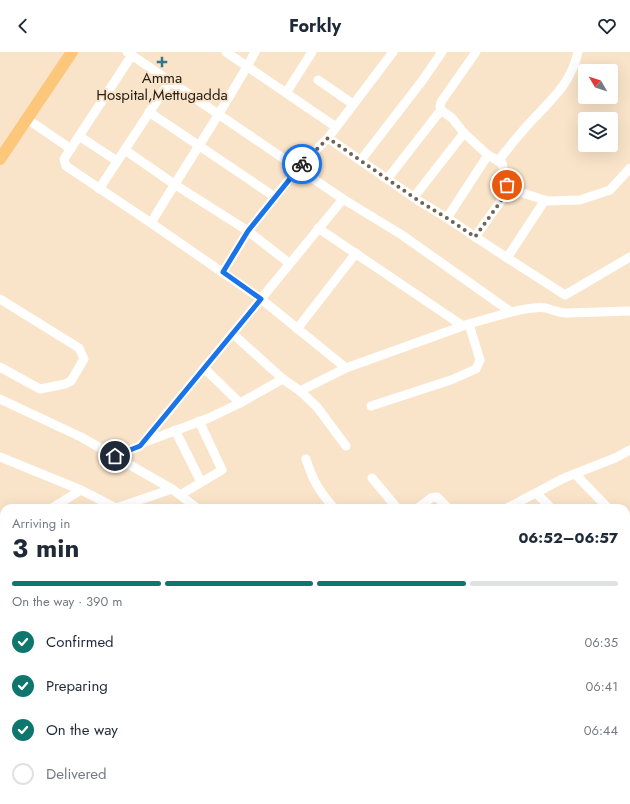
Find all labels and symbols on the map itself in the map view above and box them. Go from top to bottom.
marker: Amma Hospital,Mettugadda [156,56,168,68]
north arrow [578,64,618,104]
place label: Amma Hospital,Mettugadda [96,67,228,106]
courier [282,144,322,184]
pin [490,168,524,202]
pin [98,439,132,473]

